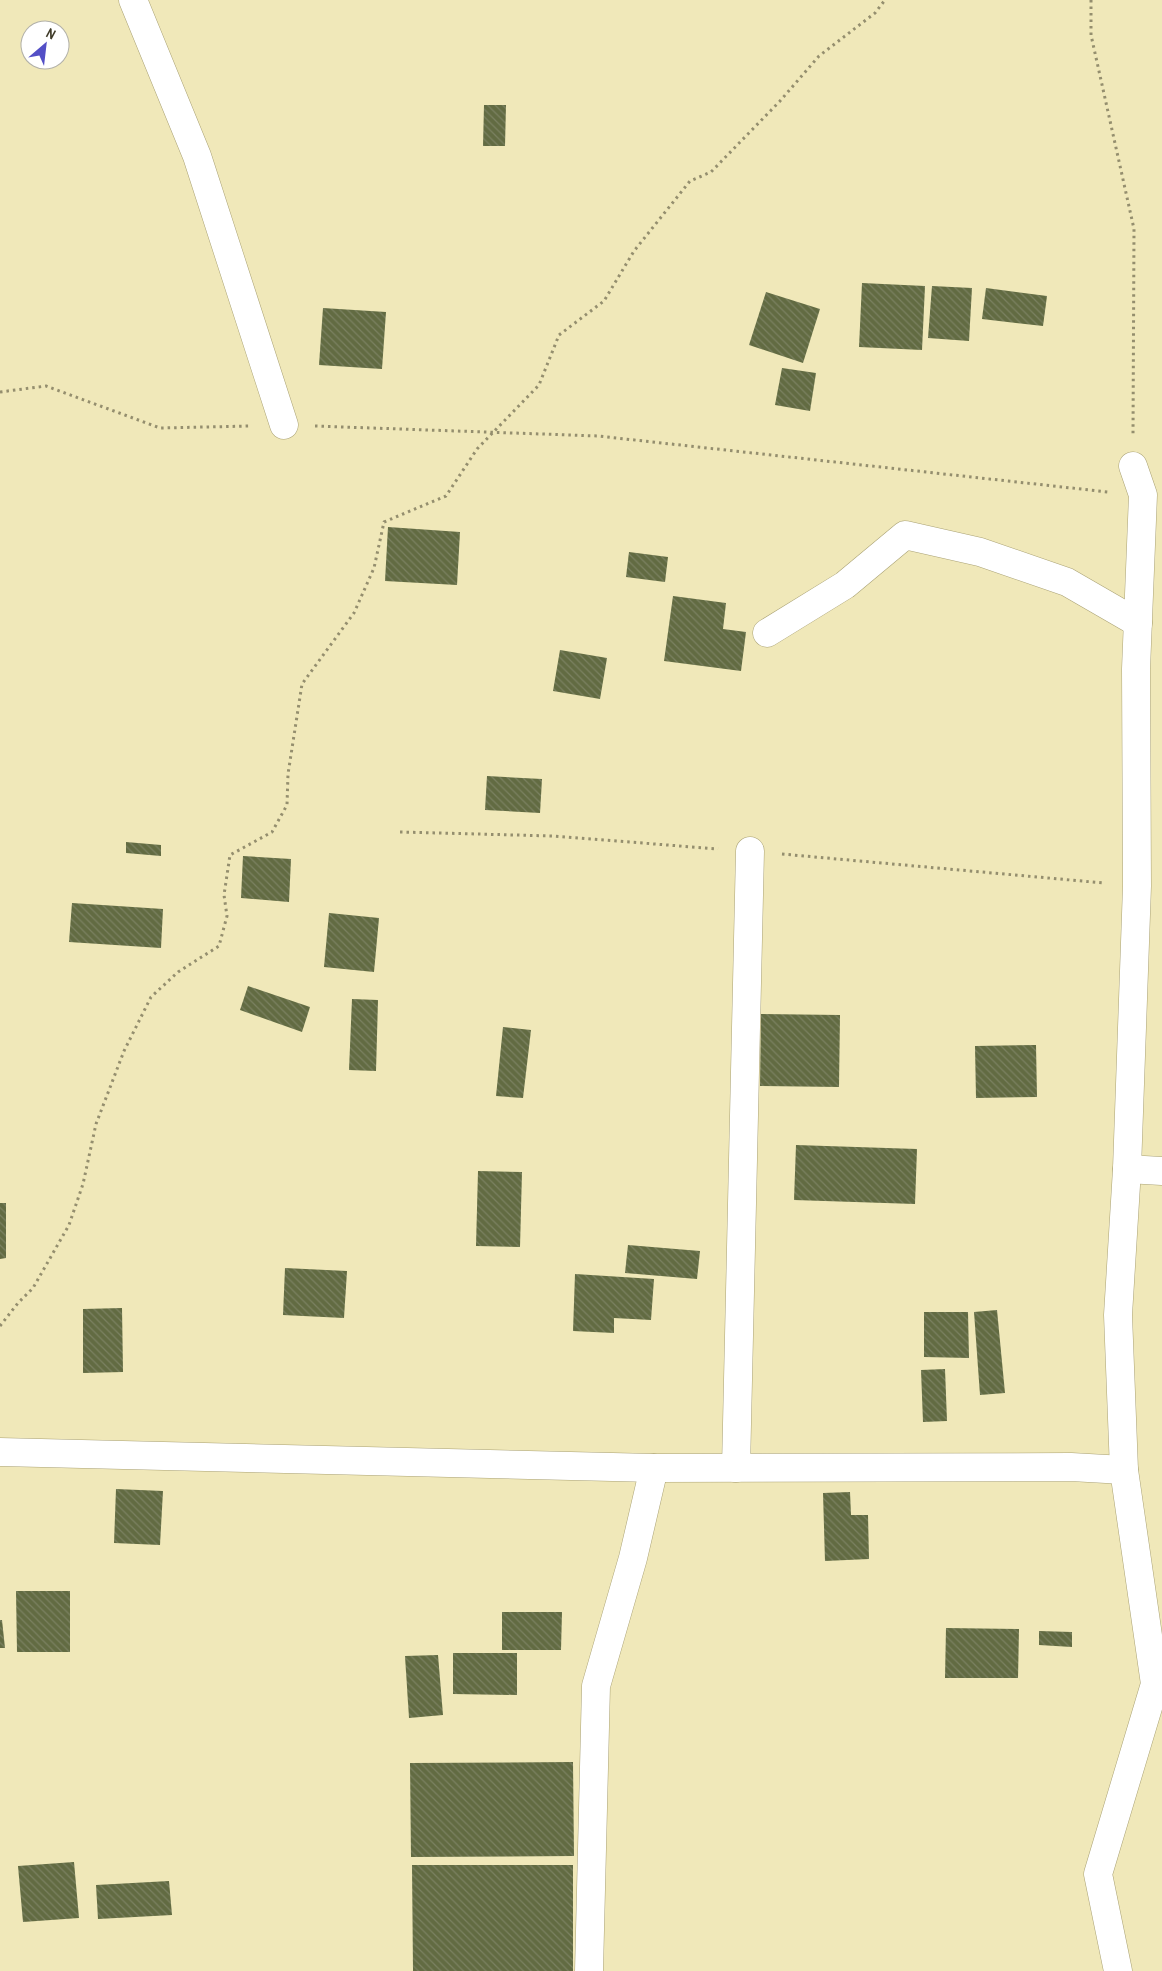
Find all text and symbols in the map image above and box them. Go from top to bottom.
north arrow [20,20,70,70]
text: N [43,24,59,43]

